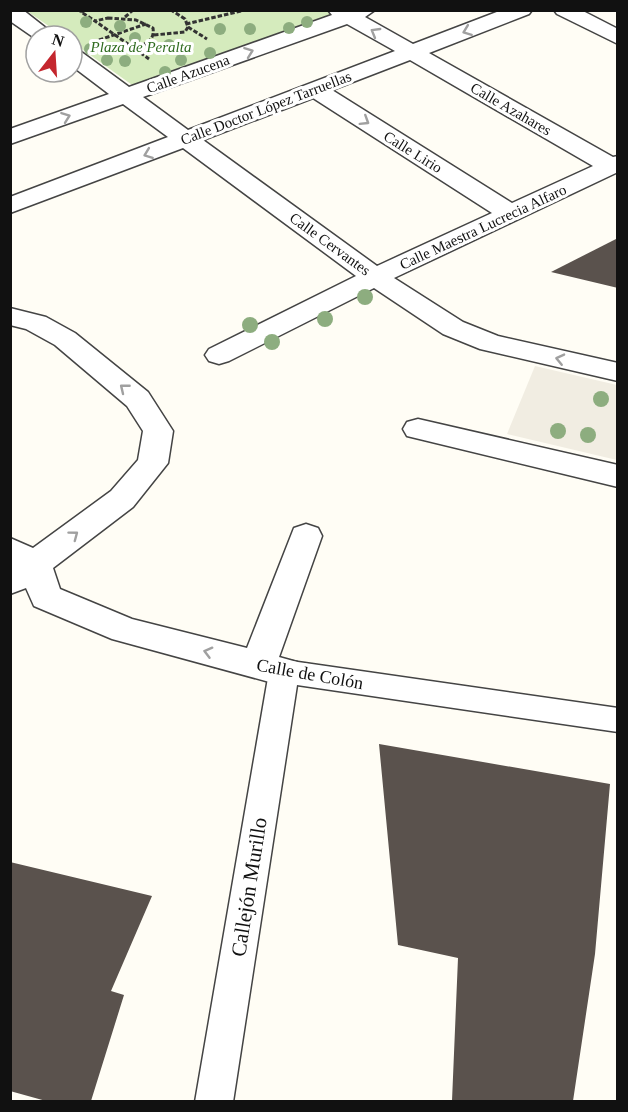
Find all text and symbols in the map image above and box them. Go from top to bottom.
north arrow [24,24,84,84]
one-way arrow [462,24,473,37]
one-way arrow [371,27,381,39]
text: N [50,30,67,50]
park label: Plaza de Peralta [90,39,191,55]
one-way arrow [243,46,254,59]
street label: Calle Azucena [144,51,232,96]
street label: Calle Doctor López Tarruellas [178,68,354,148]
street label: Calle Azahares [468,79,554,139]
one-way arrow [60,112,71,125]
one-way arrow [358,114,369,125]
street label: Calle Lirio [381,128,445,176]
one-way arrow [143,146,154,159]
street label: Calle Maestra Lucrecia Alfaro [397,181,569,273]
street label: Calle Cervantes [287,209,373,279]
one-way arrow [556,354,566,367]
one-way arrow [120,384,131,395]
one-way arrow [68,531,79,542]
one-way arrow [203,647,213,659]
street label: Calle de Colón [255,655,365,693]
street label: Callejón Murillo [226,816,272,958]

